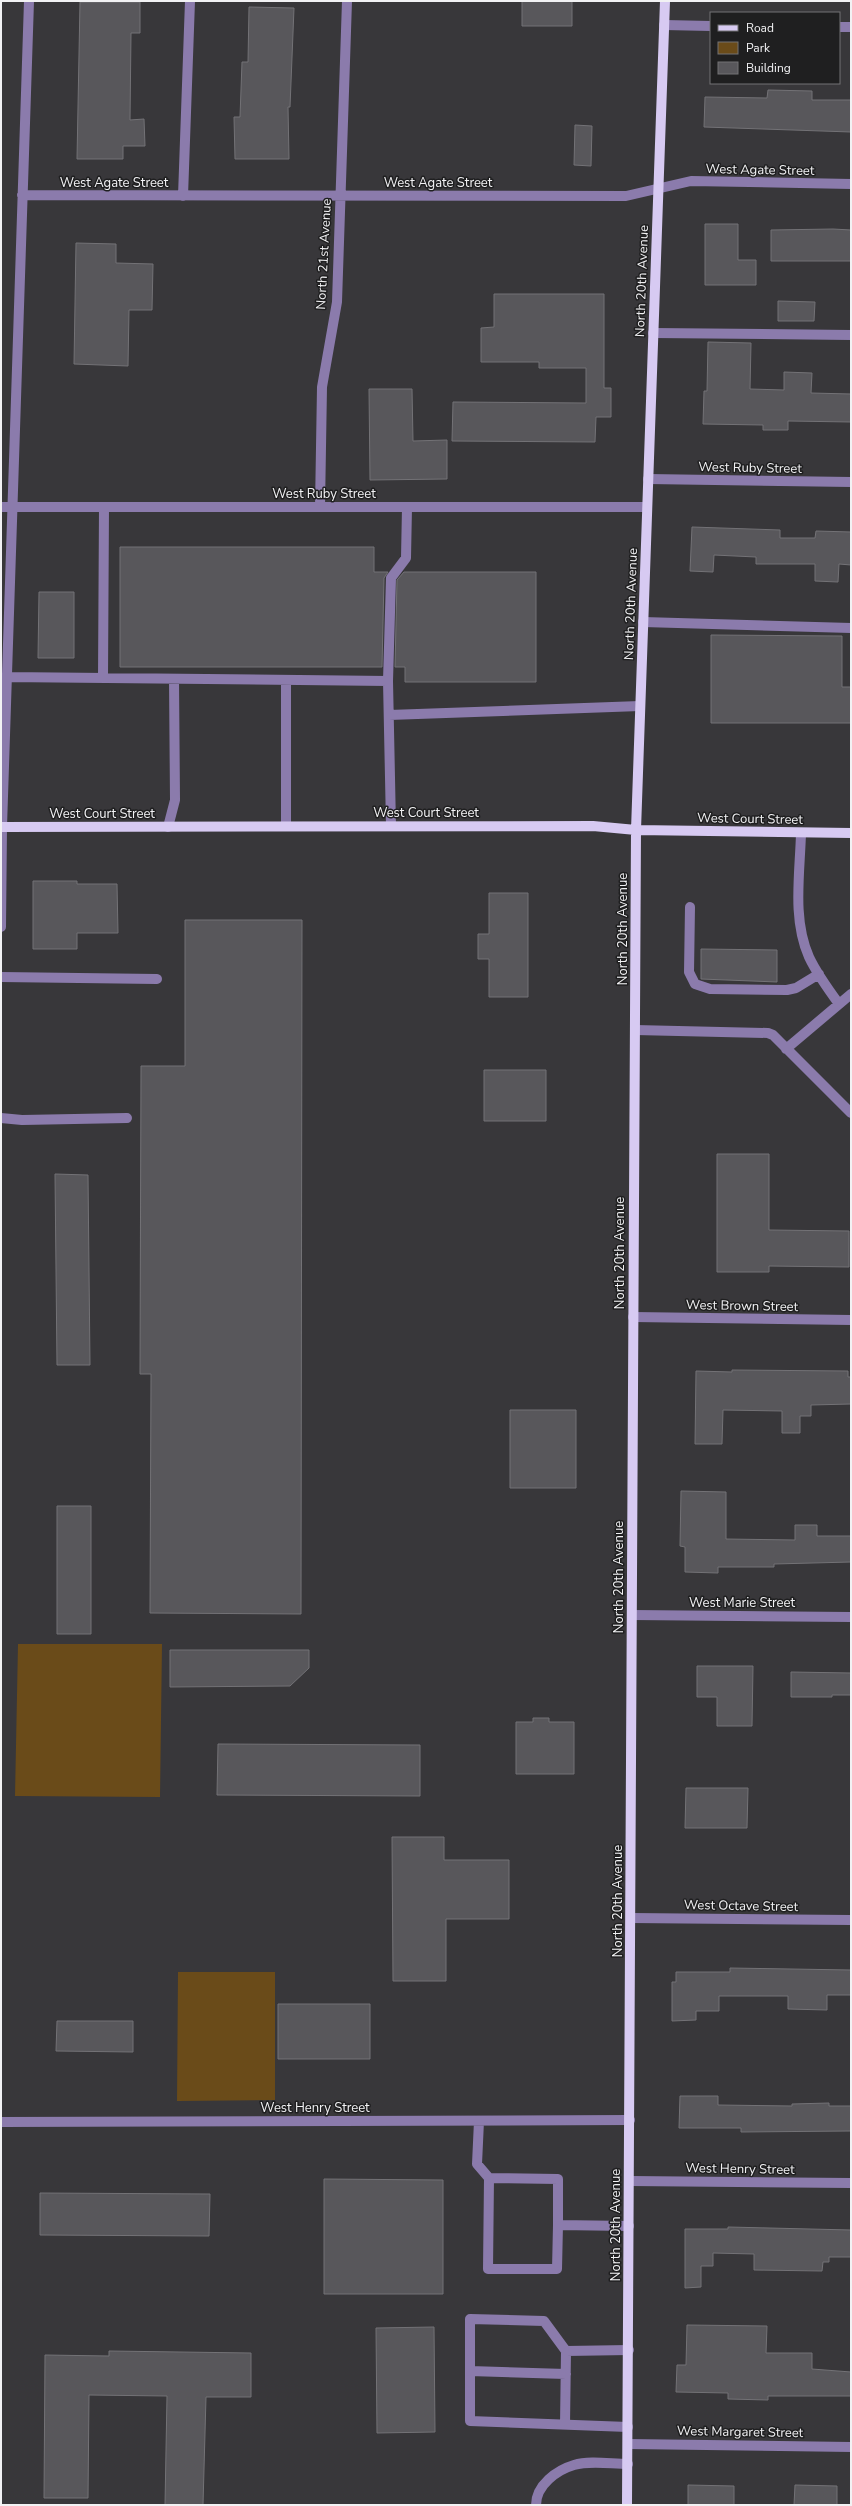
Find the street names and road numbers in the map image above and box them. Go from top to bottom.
street label: West Agate Street [706,160,815,180]
street label: West Agate Street [60,174,169,192]
street label: West Agate Street [384,174,493,192]
street label: North 21st Avenue [312,198,336,310]
street label: North 20th Avenue [631,225,653,337]
street label: West Ruby Street [698,458,802,478]
street label: West Ruby Street [272,485,376,503]
street label: North 20th Avenue [620,548,642,660]
street label: West Court Street [373,804,479,822]
street label: West Court Street [49,805,155,823]
street label: West Court Street [697,809,803,829]
street label: North 20th Avenue [614,873,632,985]
street label: North 20th Avenue [611,1197,629,1309]
street label: West Brown Street [686,1296,799,1316]
street label: North 20th Avenue [610,1521,628,1633]
street label: West Marie Street [689,1594,795,1612]
street label: North 20th Avenue [609,1845,627,1957]
street label: West Octave Street [684,1896,799,1916]
street label: West Henry Street [260,2099,370,2117]
street label: West Henry Street [685,2159,795,2179]
street label: North 20th Avenue [607,2169,625,2281]
street label: West Margaret Street [677,2422,804,2442]

